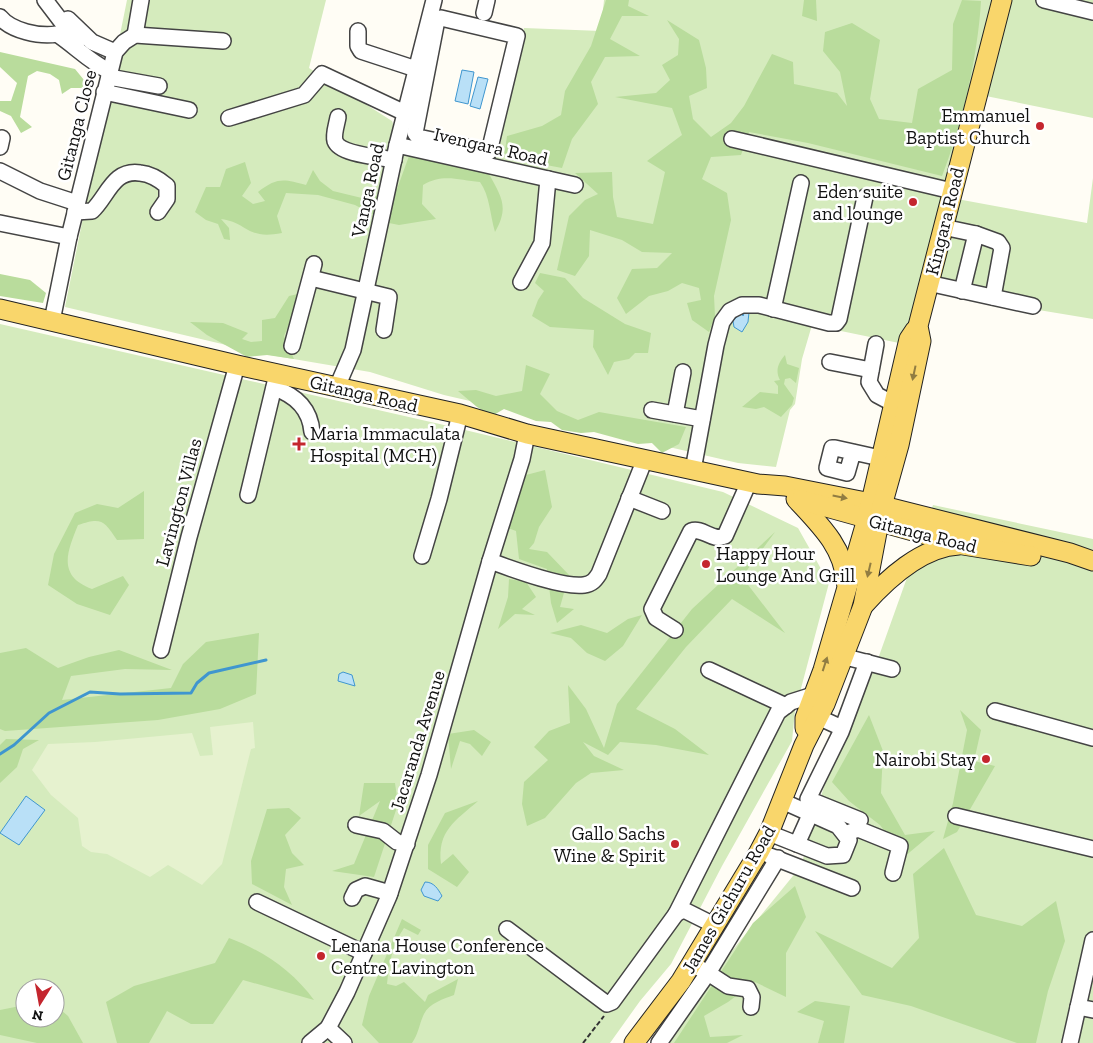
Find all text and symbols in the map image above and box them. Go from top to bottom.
street label: Gitanga Close [52,67,101,183]
place label: Emmanuel Baptist Church [906,104,1030,149]
marker: Emmanuel Baptist Church [1034,120,1046,132]
street label: Ivengara Road [432,122,551,171]
street label: Vanga Road [346,140,389,240]
street label: Kingara Road [920,164,969,277]
place label: Eden suite and lounge [813,180,903,225]
marker: Eden suite and lounge [907,196,919,208]
one-way arrow [910,366,918,381]
street label: Gitanga Road [308,370,421,417]
place label: Maria Immaculata Hospital (MCH) [310,422,461,467]
street label: Lavington Villas [150,436,207,569]
marker: Maria Immaculata Hospital (MCH) [292,437,306,451]
one-way arrow [832,493,848,501]
street label: Gitanga Road [867,509,980,558]
place label: Happy Hour Lounge And Grill [716,542,855,587]
marker: Happy Hour Lounge And Grill [700,558,712,570]
one-way arrow [865,562,873,577]
one-way arrow [821,657,829,672]
street label: Jacaranda Avenue [385,667,450,815]
place label: Nairobi Stay [875,748,976,771]
marker: Nairobi Stay [980,753,992,765]
street label: James Gichuru Road [677,820,781,978]
place label: Gallo Sachs Wine & Spirit [554,822,665,867]
marker: Gallo Sachs Wine & Spirit [669,838,681,850]
place label: Lenana House Conference Centre Lavington [331,934,544,979]
marker: Lenana House Conference Centre Lavington [315,950,327,962]
north arrow [15,978,65,1028]
text: N [30,1006,44,1025]

